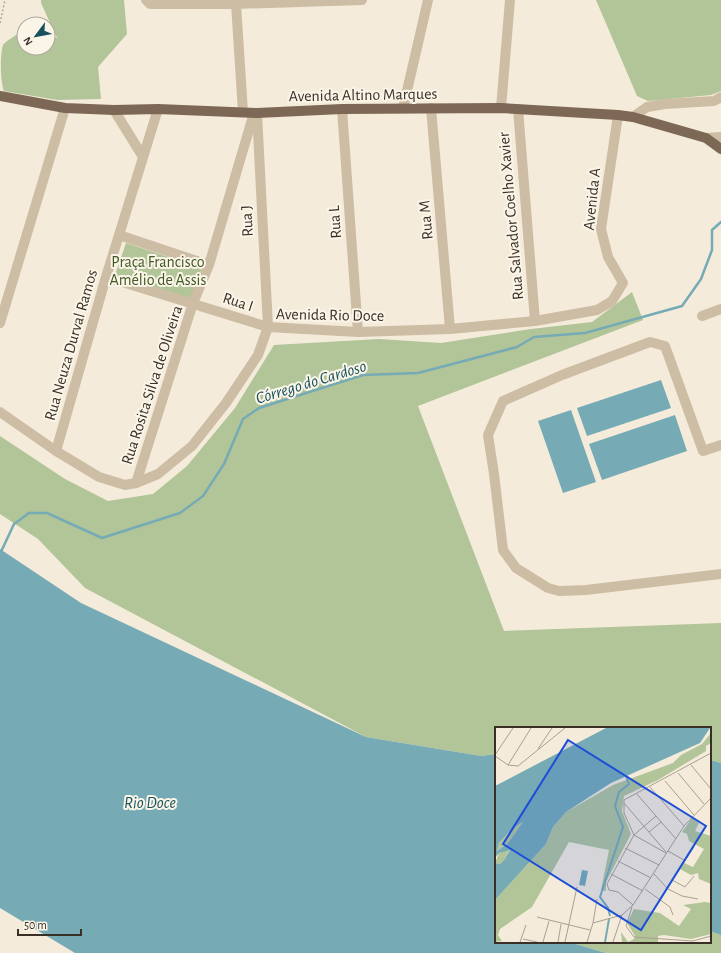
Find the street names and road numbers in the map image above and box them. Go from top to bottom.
street label: Avenida Altino Marques [289,86,438,104]
street label: Rua Salvador Coelho Xavier [496,130,526,301]
street label: Avenida A [581,167,603,231]
street label: Rua M [416,200,436,240]
street label: Rua L [326,204,344,239]
street label: Rua J [238,205,256,237]
street label: Rua Neuza Durval Ramos [42,268,100,422]
street label: Rua I [221,290,255,314]
street label: Rua Rosita Silva de Oliveira [119,303,185,467]
street label: Avenida Rio Doce [276,306,384,324]

